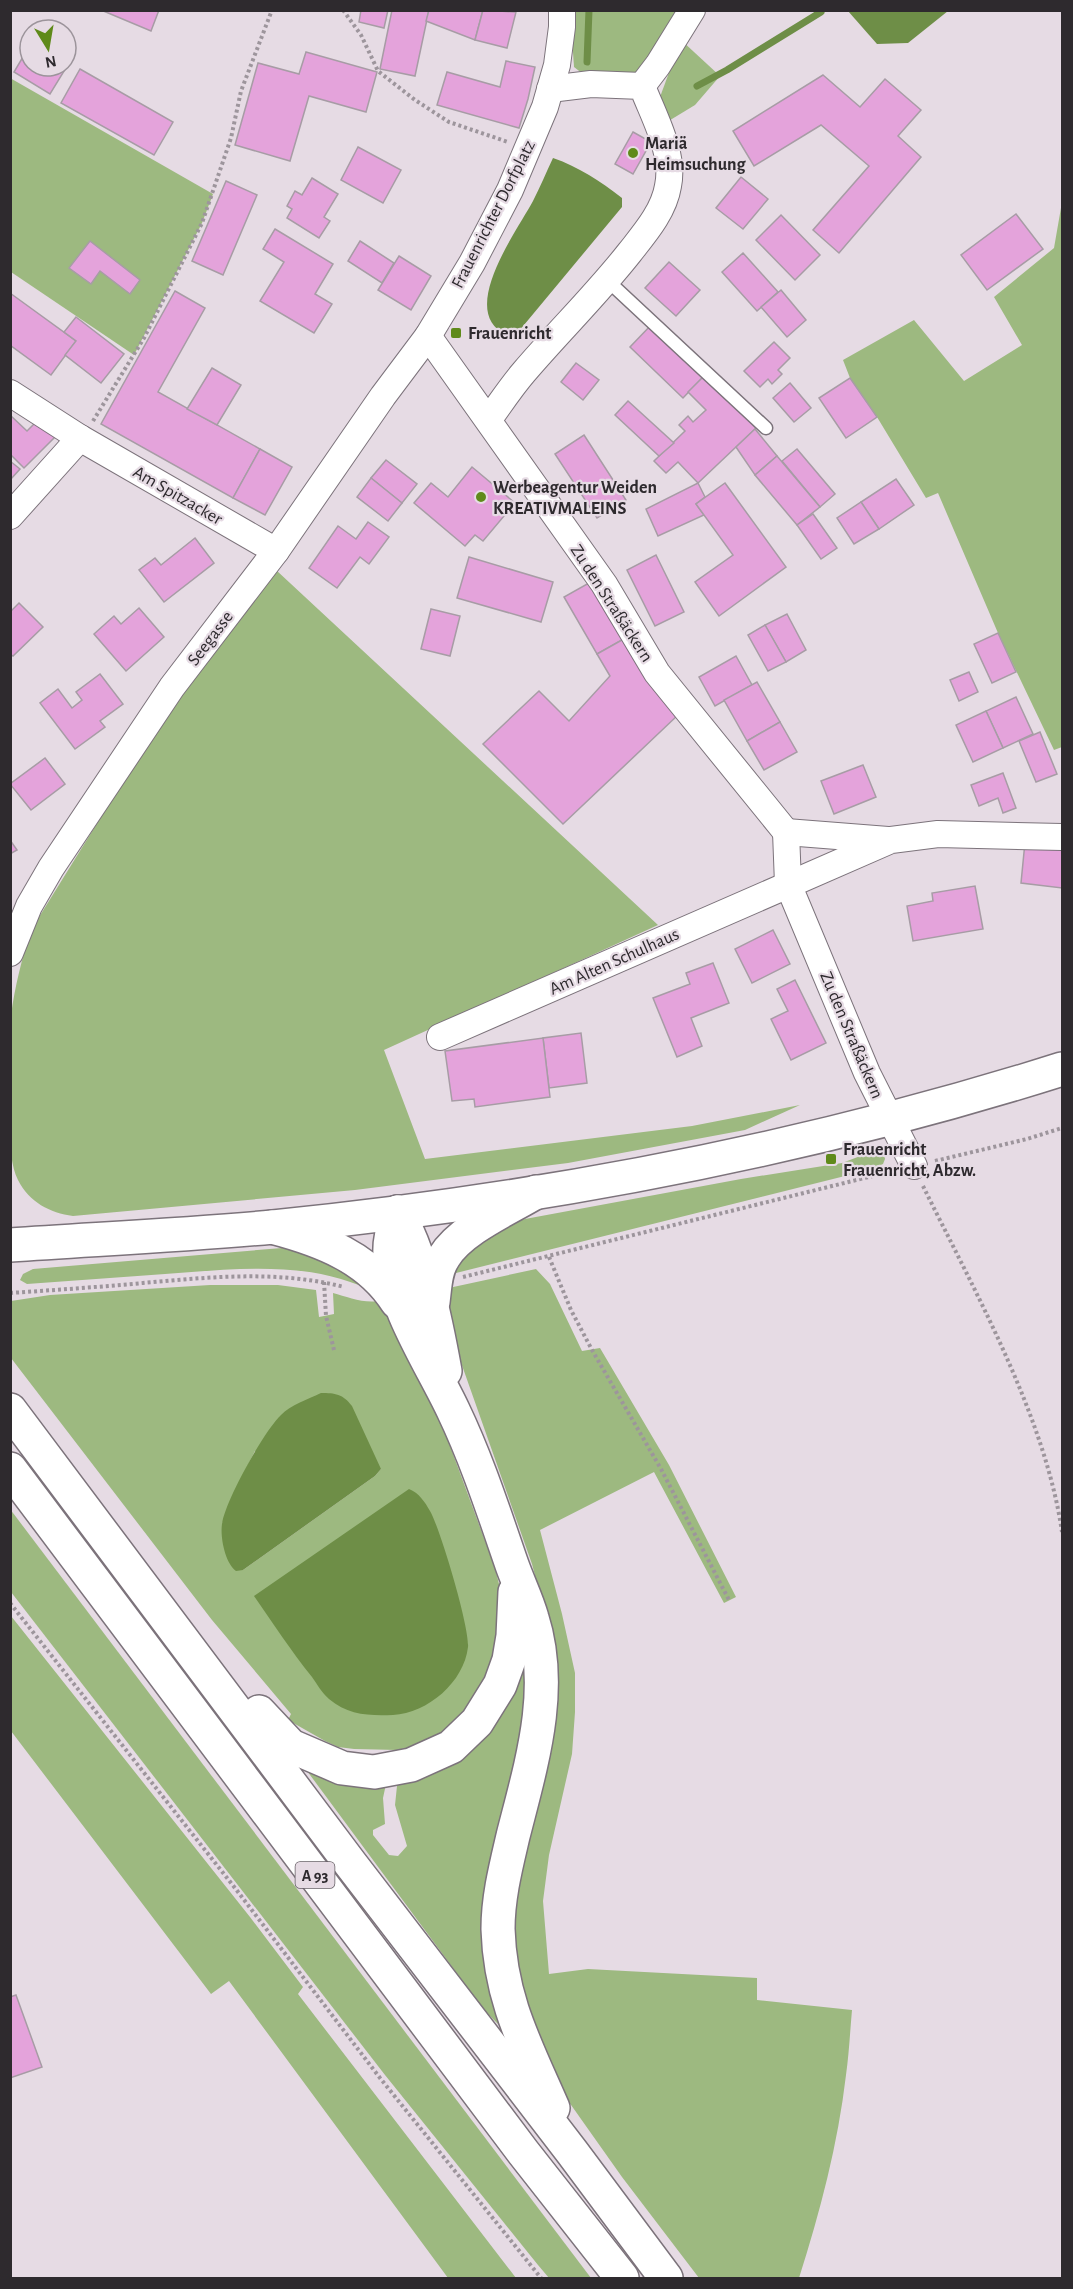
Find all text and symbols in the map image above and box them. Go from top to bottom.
north arrow [18,18,78,78]
text: N [44,53,58,71]
place label: Mariä Heimsuchung [645,135,746,174]
street label: Frauenrichter Dorfplatz [449,138,539,291]
marker: Mariä Heimsuchung [626,146,640,160]
place label: Frauenricht [468,325,551,343]
marker: Frauenricht [449,326,463,340]
street label: Am Spitzacker [130,463,225,529]
place label: Werbeagentur Weiden KREATIVMALEINS [493,479,657,518]
marker: Werbeagentur Weiden KREATIVMALEINS [474,490,488,504]
street label: Zu den Straßäckern [567,542,656,665]
street label: Seegasse [185,608,237,669]
street label: Am Alten Schulhaus [547,925,682,999]
street label: Zu den Straßäckern [816,969,886,1101]
place label: Frauenricht Frauenricht, Abzw. [843,1141,976,1180]
marker: Frauenricht Frauenricht, Abzw. [824,1152,838,1166]
road number: A 93 [296,1862,334,1888]

